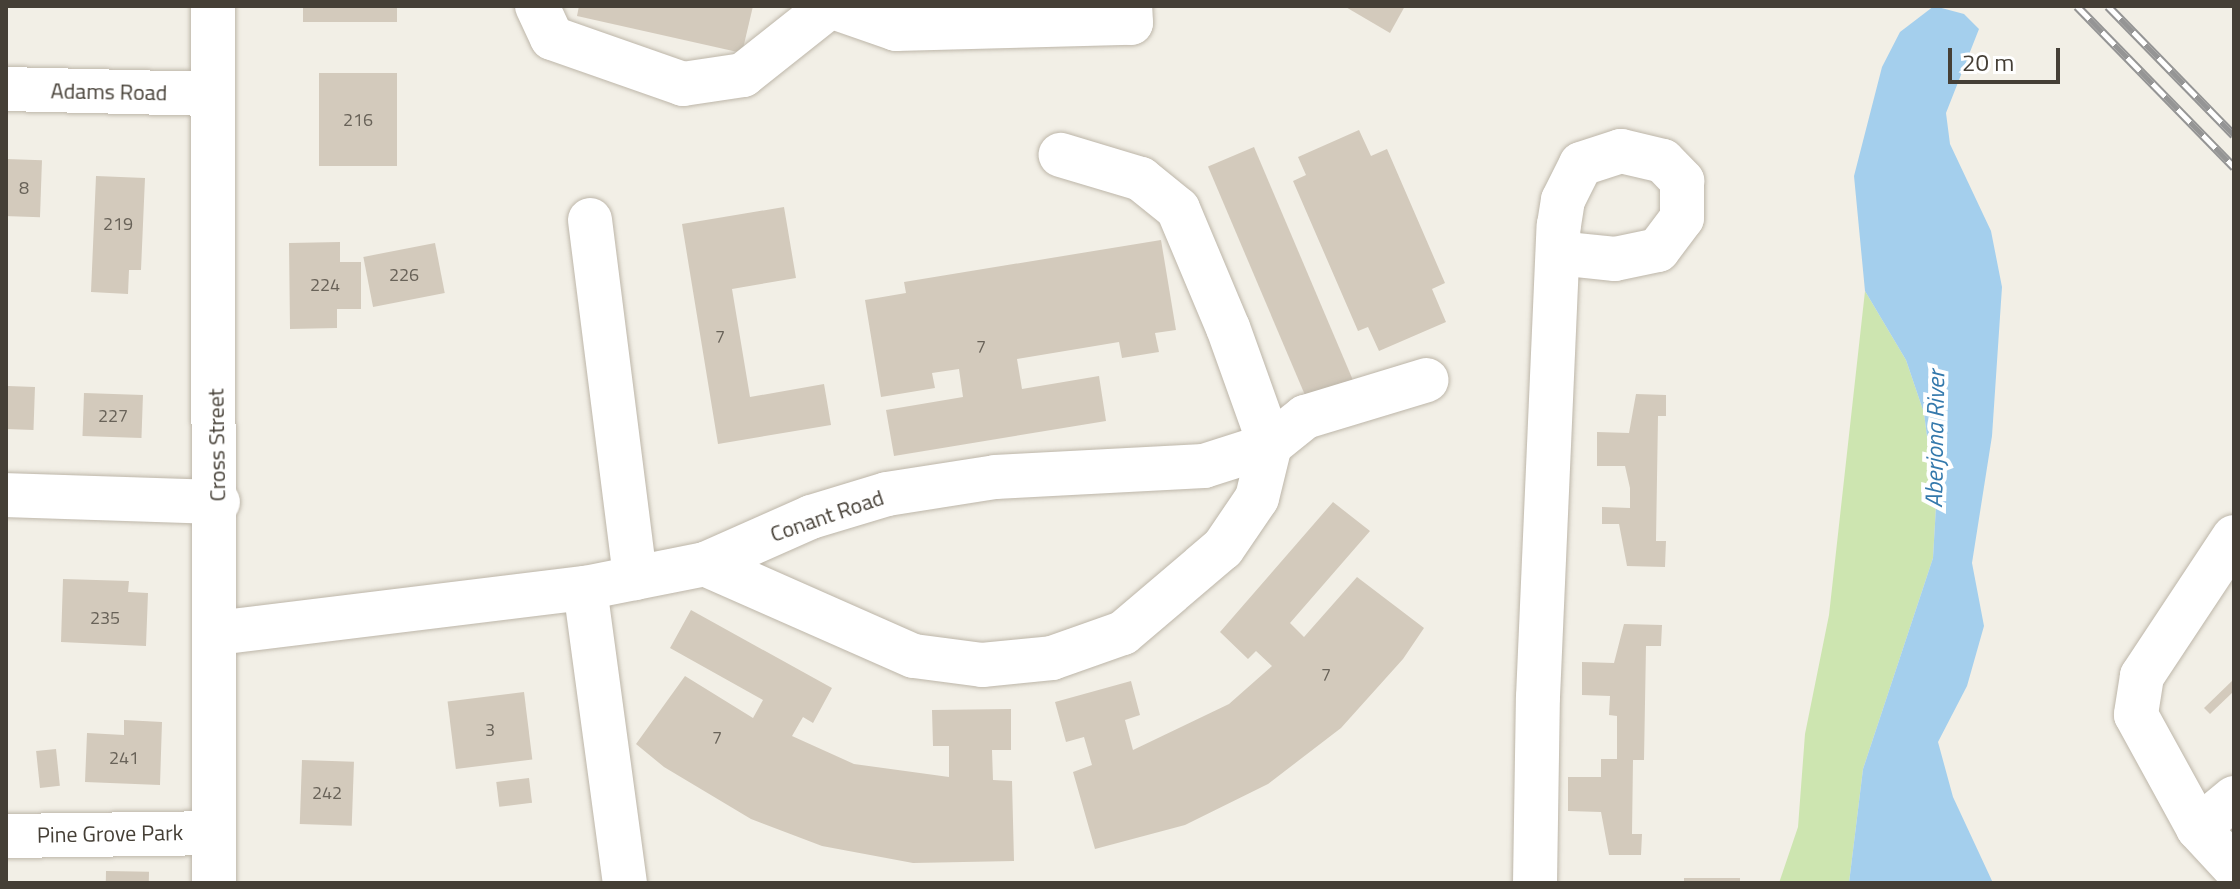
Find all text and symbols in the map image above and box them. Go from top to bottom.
scale bar [1952,32,2064,82]
text: 20 m [1962,44,2014,80]
street label: Adams Road [50,78,168,106]
house number: 216 [343,109,373,131]
house number: 8 [19,177,29,199]
house number: 219 [103,213,133,235]
house number: 226 [389,264,419,286]
house number: 224 [310,274,340,296]
house number: 7 [715,326,725,348]
house number: 7 [976,336,986,358]
water label: Aberjona River [1919,370,1951,508]
street label: Cross Street [203,388,231,502]
house number: 227 [98,405,128,427]
street label: Conant Road [767,484,887,548]
house number: 235 [90,607,120,629]
house number: 7 [1321,664,1331,686]
house number: 3 [485,719,495,741]
house number: 7 [712,727,722,749]
house number: 241 [109,747,139,769]
house number: 242 [312,782,342,804]
street label: Pine Grove Park [37,820,183,848]

